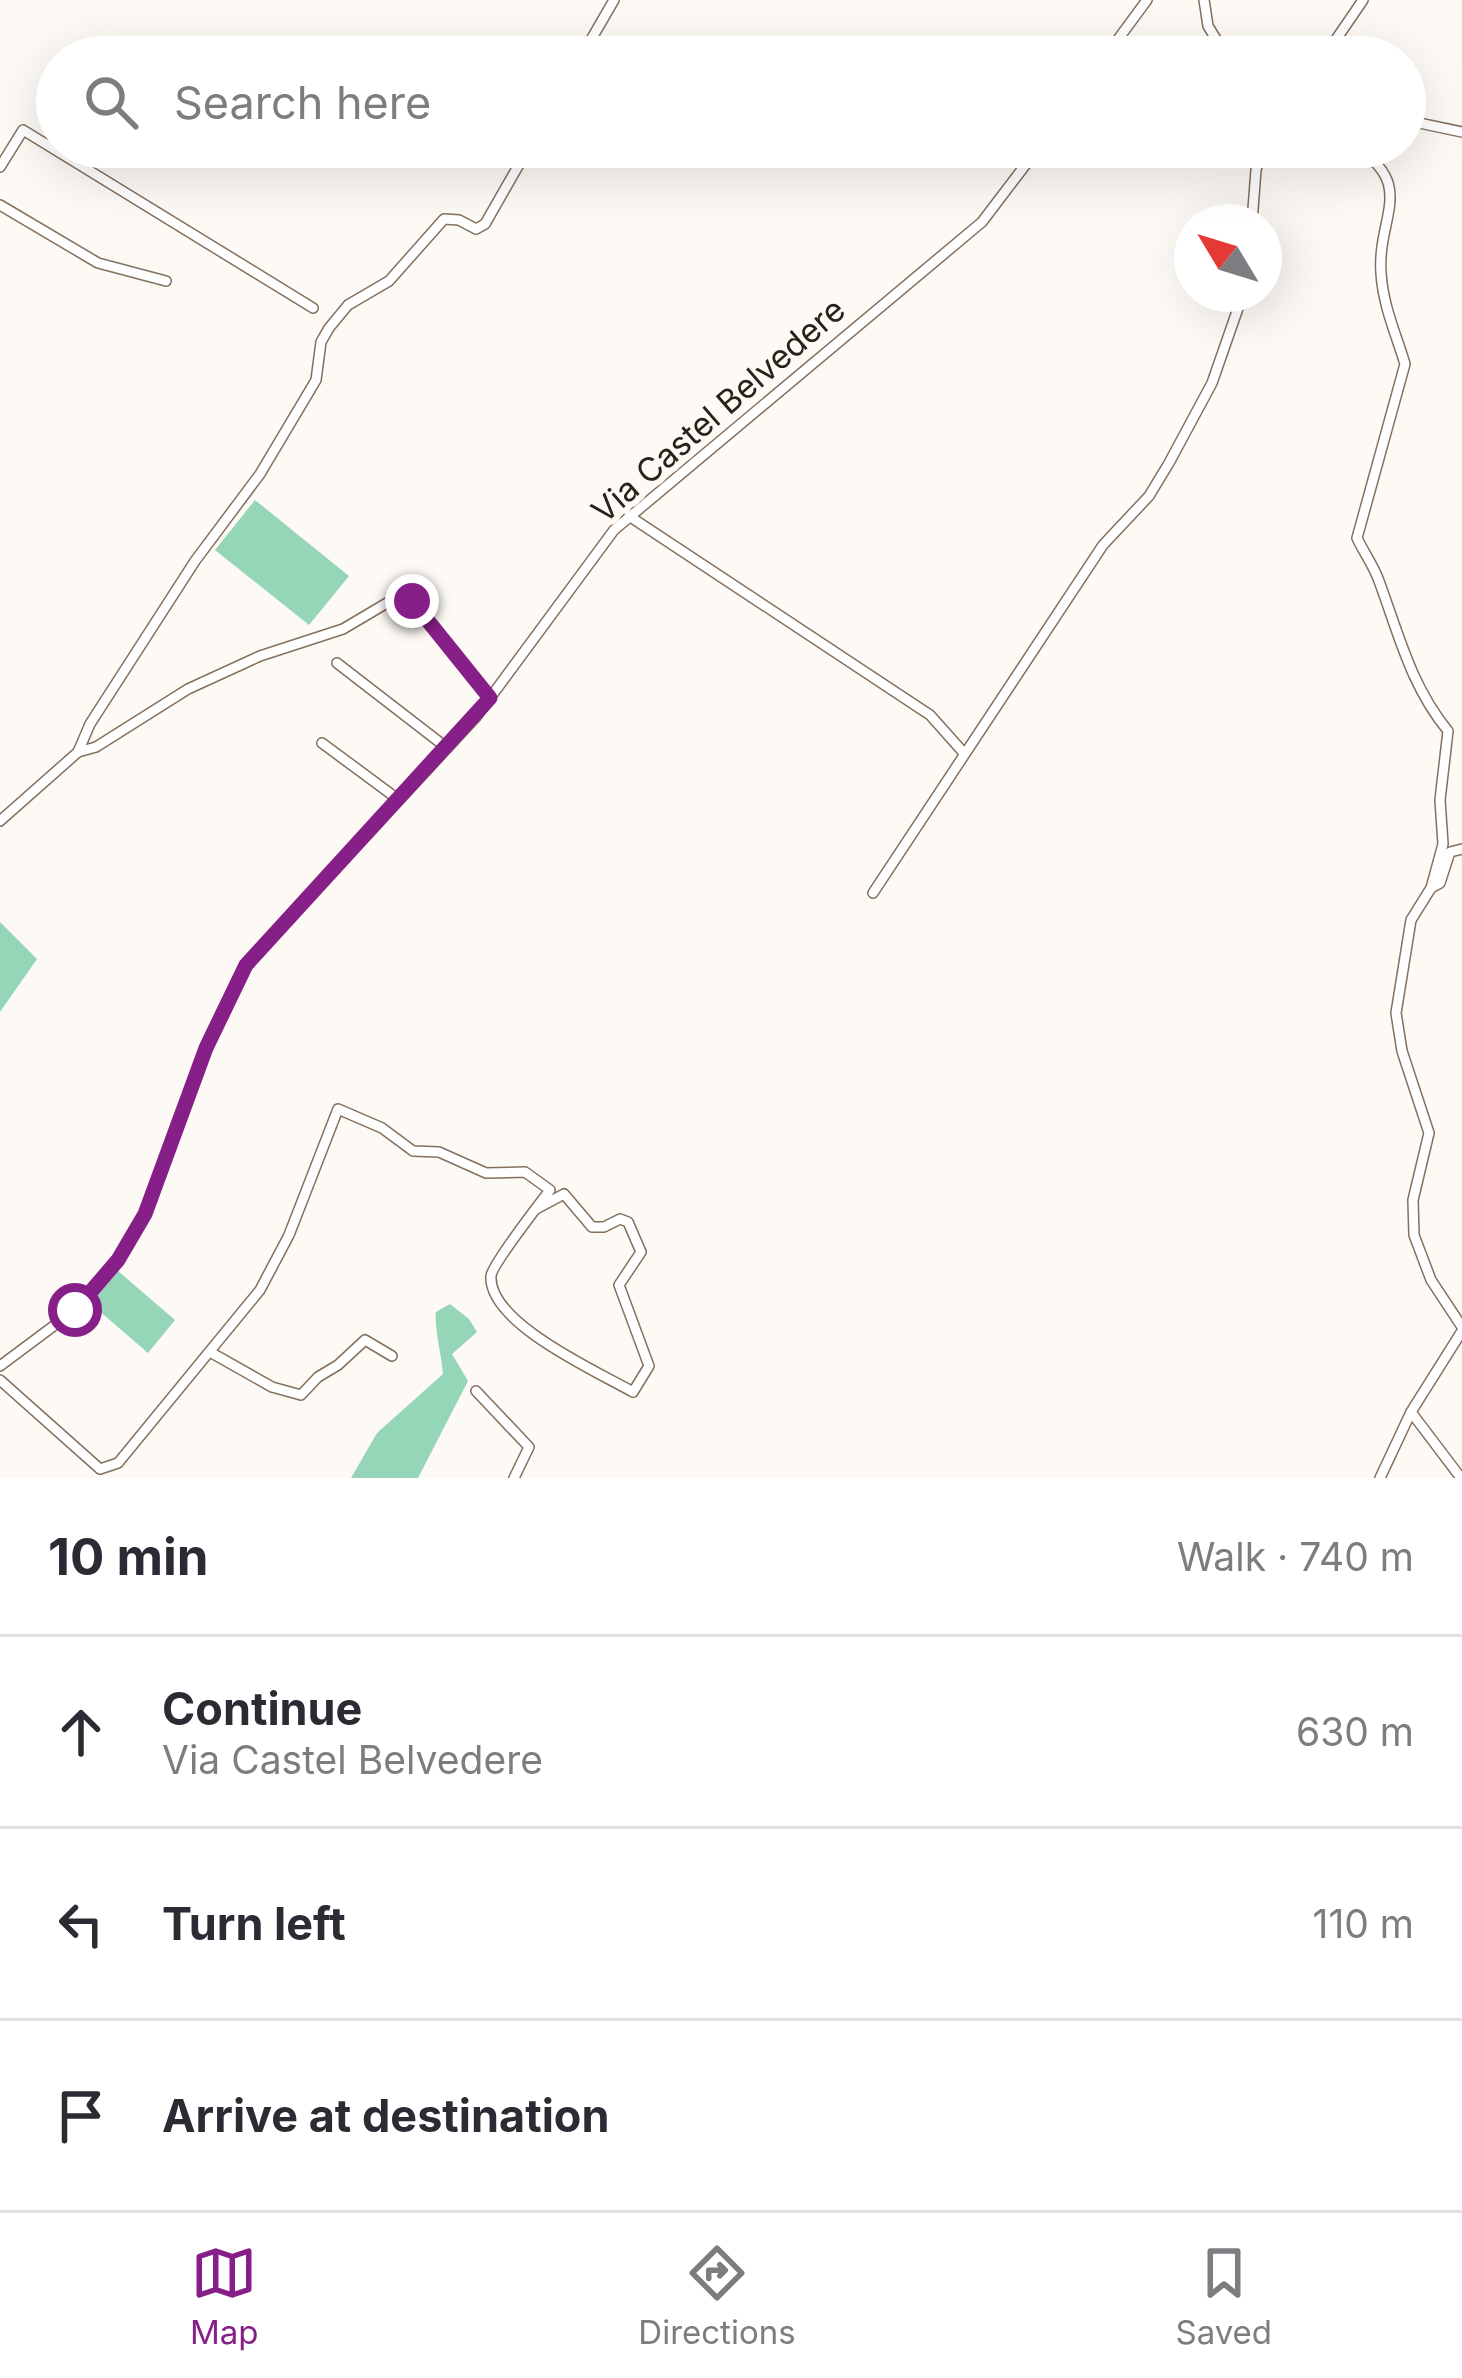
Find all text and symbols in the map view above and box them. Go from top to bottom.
search box [36,36,1426,168]
icon: search [78,69,144,135]
text: Search here [174,75,431,130]
north arrow [1174,204,1282,312]
street label: Via Castel Belvedere [583,289,853,531]
route end [385,574,439,628]
route start [48,1283,102,1337]
text: 10 min [48,1526,209,1587]
text: Walk · 740 m [1177,1533,1414,1580]
text: Continue [162,1681,362,1736]
icon: ahead [48,1699,114,1765]
text: 630 m [1296,1708,1414,1755]
text: Via Castel Belvedere [162,1736,543,1783]
icon: left [48,1891,114,1957]
text: Turn left [162,1896,346,1951]
text: 110 m [1313,1900,1414,1947]
icon: arrive [48,2083,114,2149]
text: Arrive at destination [162,2088,609,2143]
tab: Map [190,2240,258,2352]
tab: Directions [638,2240,796,2352]
tab: Saved [1175,2240,1272,2352]

